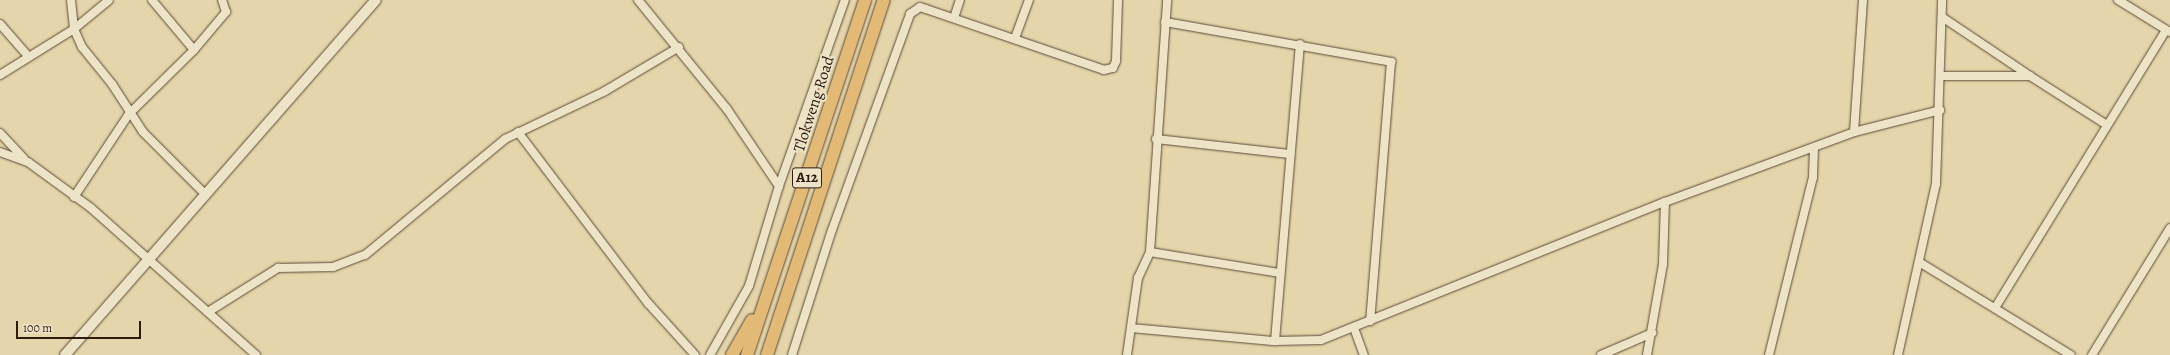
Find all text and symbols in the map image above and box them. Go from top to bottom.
street label: Tlokweng Road [789,54,839,154]
road number: A12 [792,165,822,191]
scale bar [18,313,143,339]
text: 100 m [23,320,52,336]

